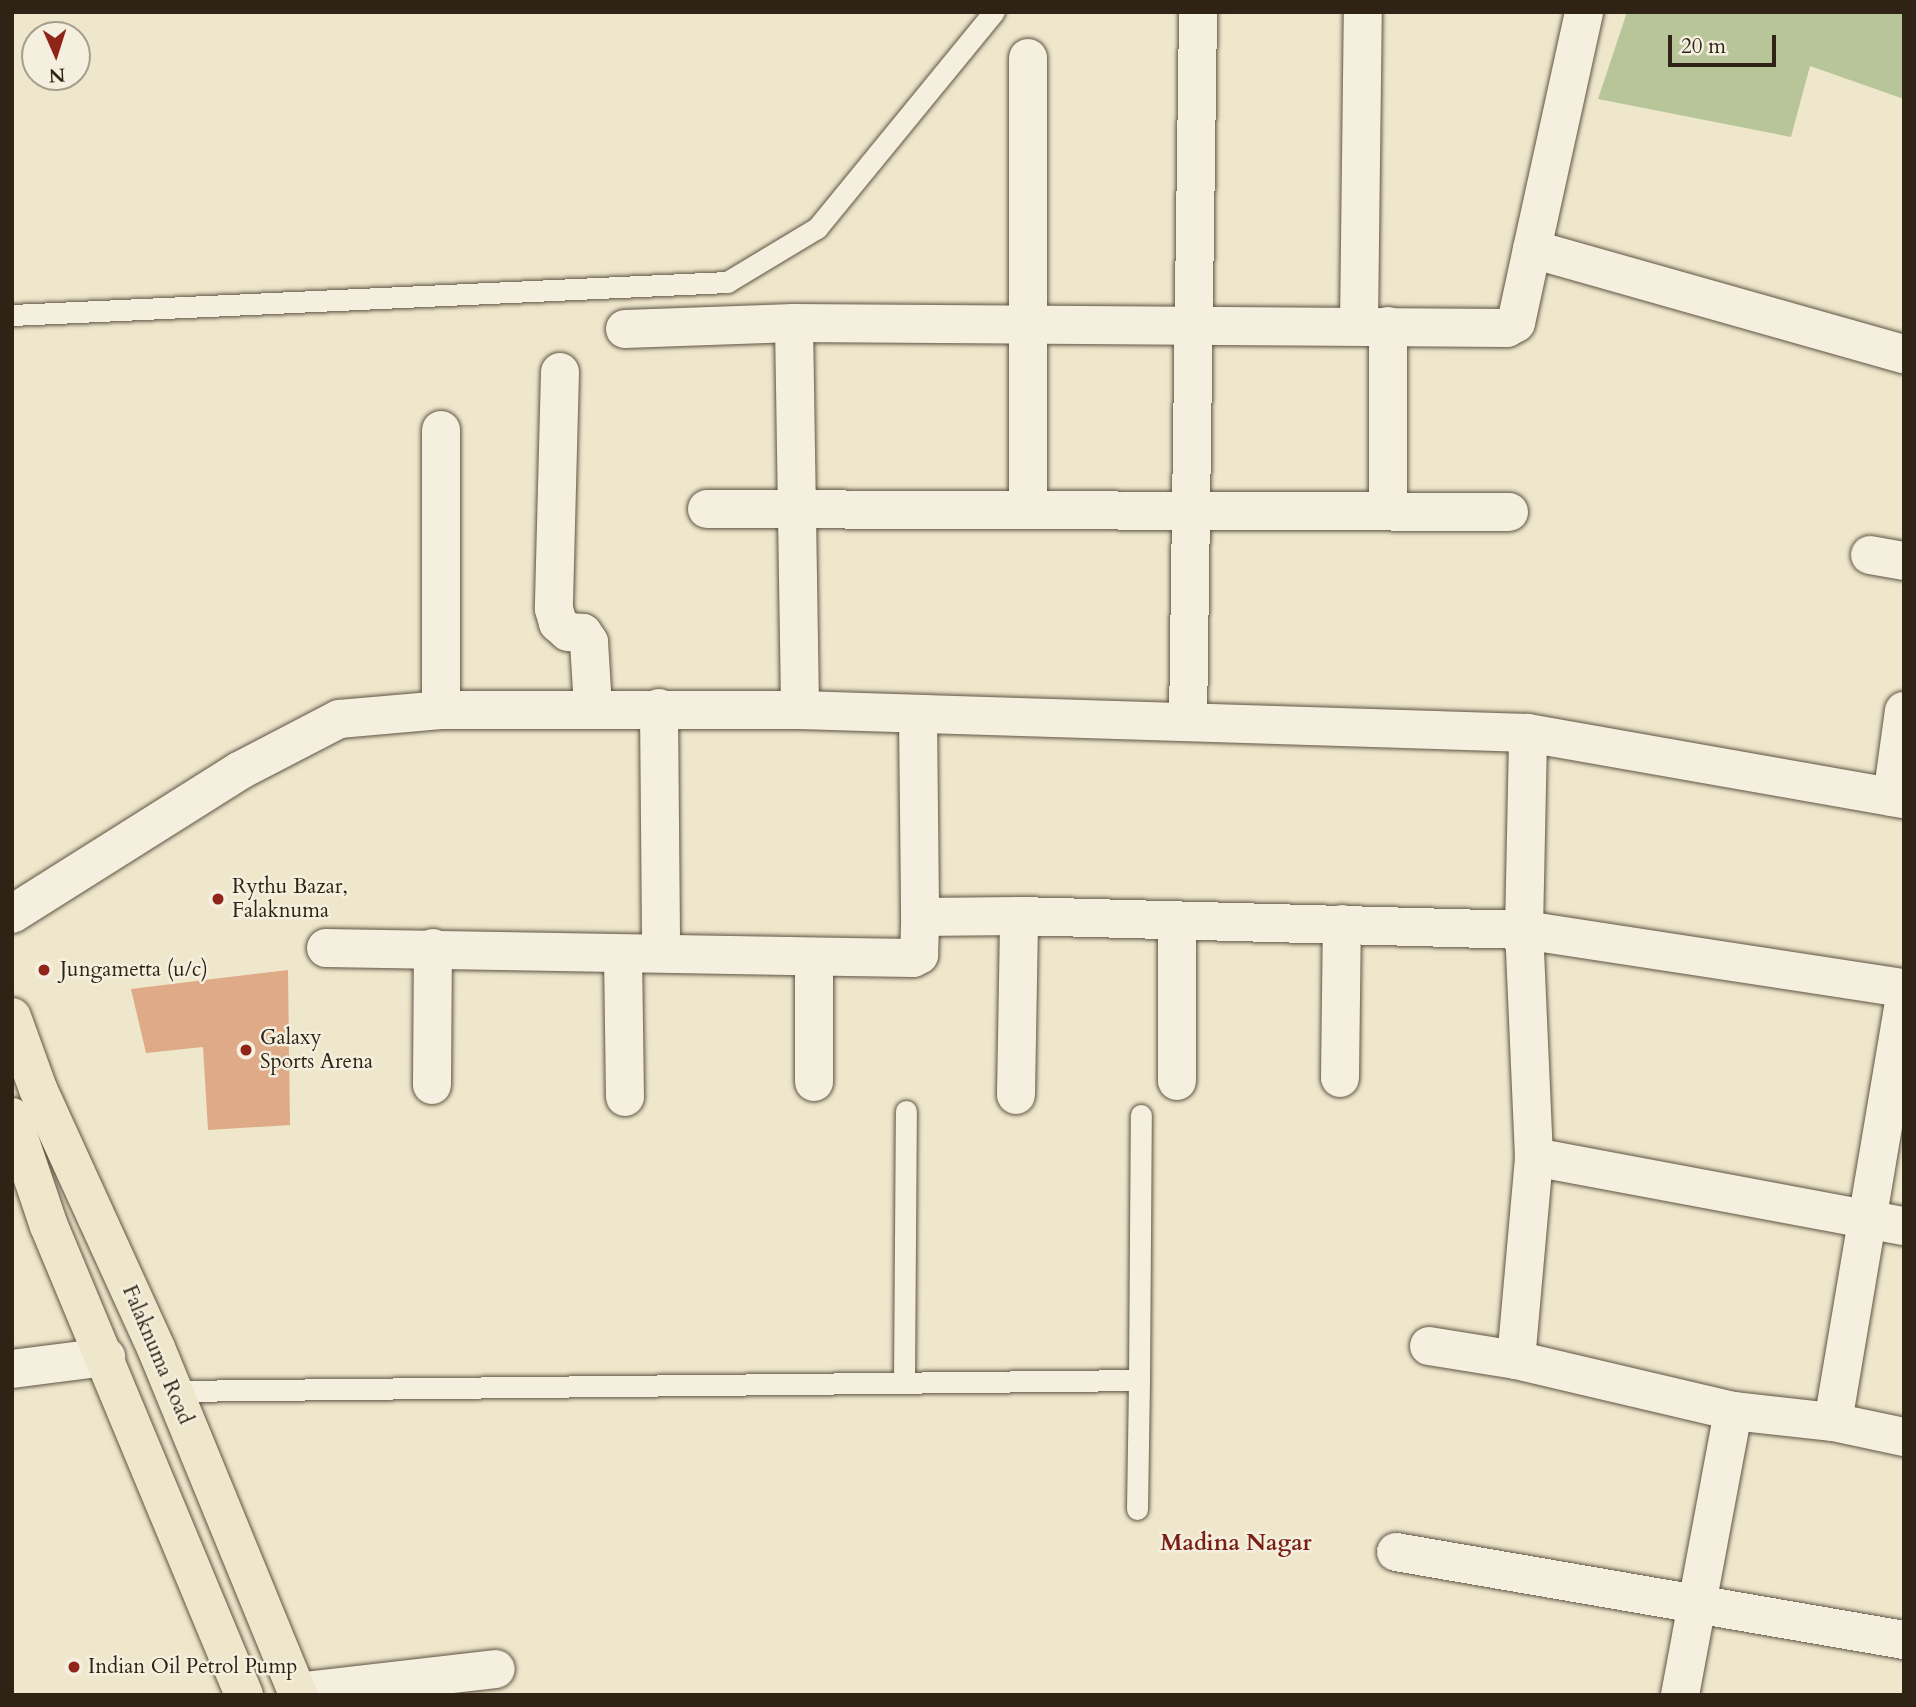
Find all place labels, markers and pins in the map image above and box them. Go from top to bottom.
place label: Rythu Bazar, Falaknuma [232,874,348,924]
marker: Rythu Bazar, Falaknuma [210,891,226,907]
place label: Jungametta (u/c) [60,957,208,983]
marker: Jungametta (u/c) [34,960,54,980]
place label: Galaxy Sports Arena [260,1025,373,1075]
marker: Galaxy Sports Arena [238,1042,254,1058]
place label: Indian Oil Petrol Pump [88,1654,297,1680]
marker: Indian Oil Petrol Pump [66,1659,82,1675]

